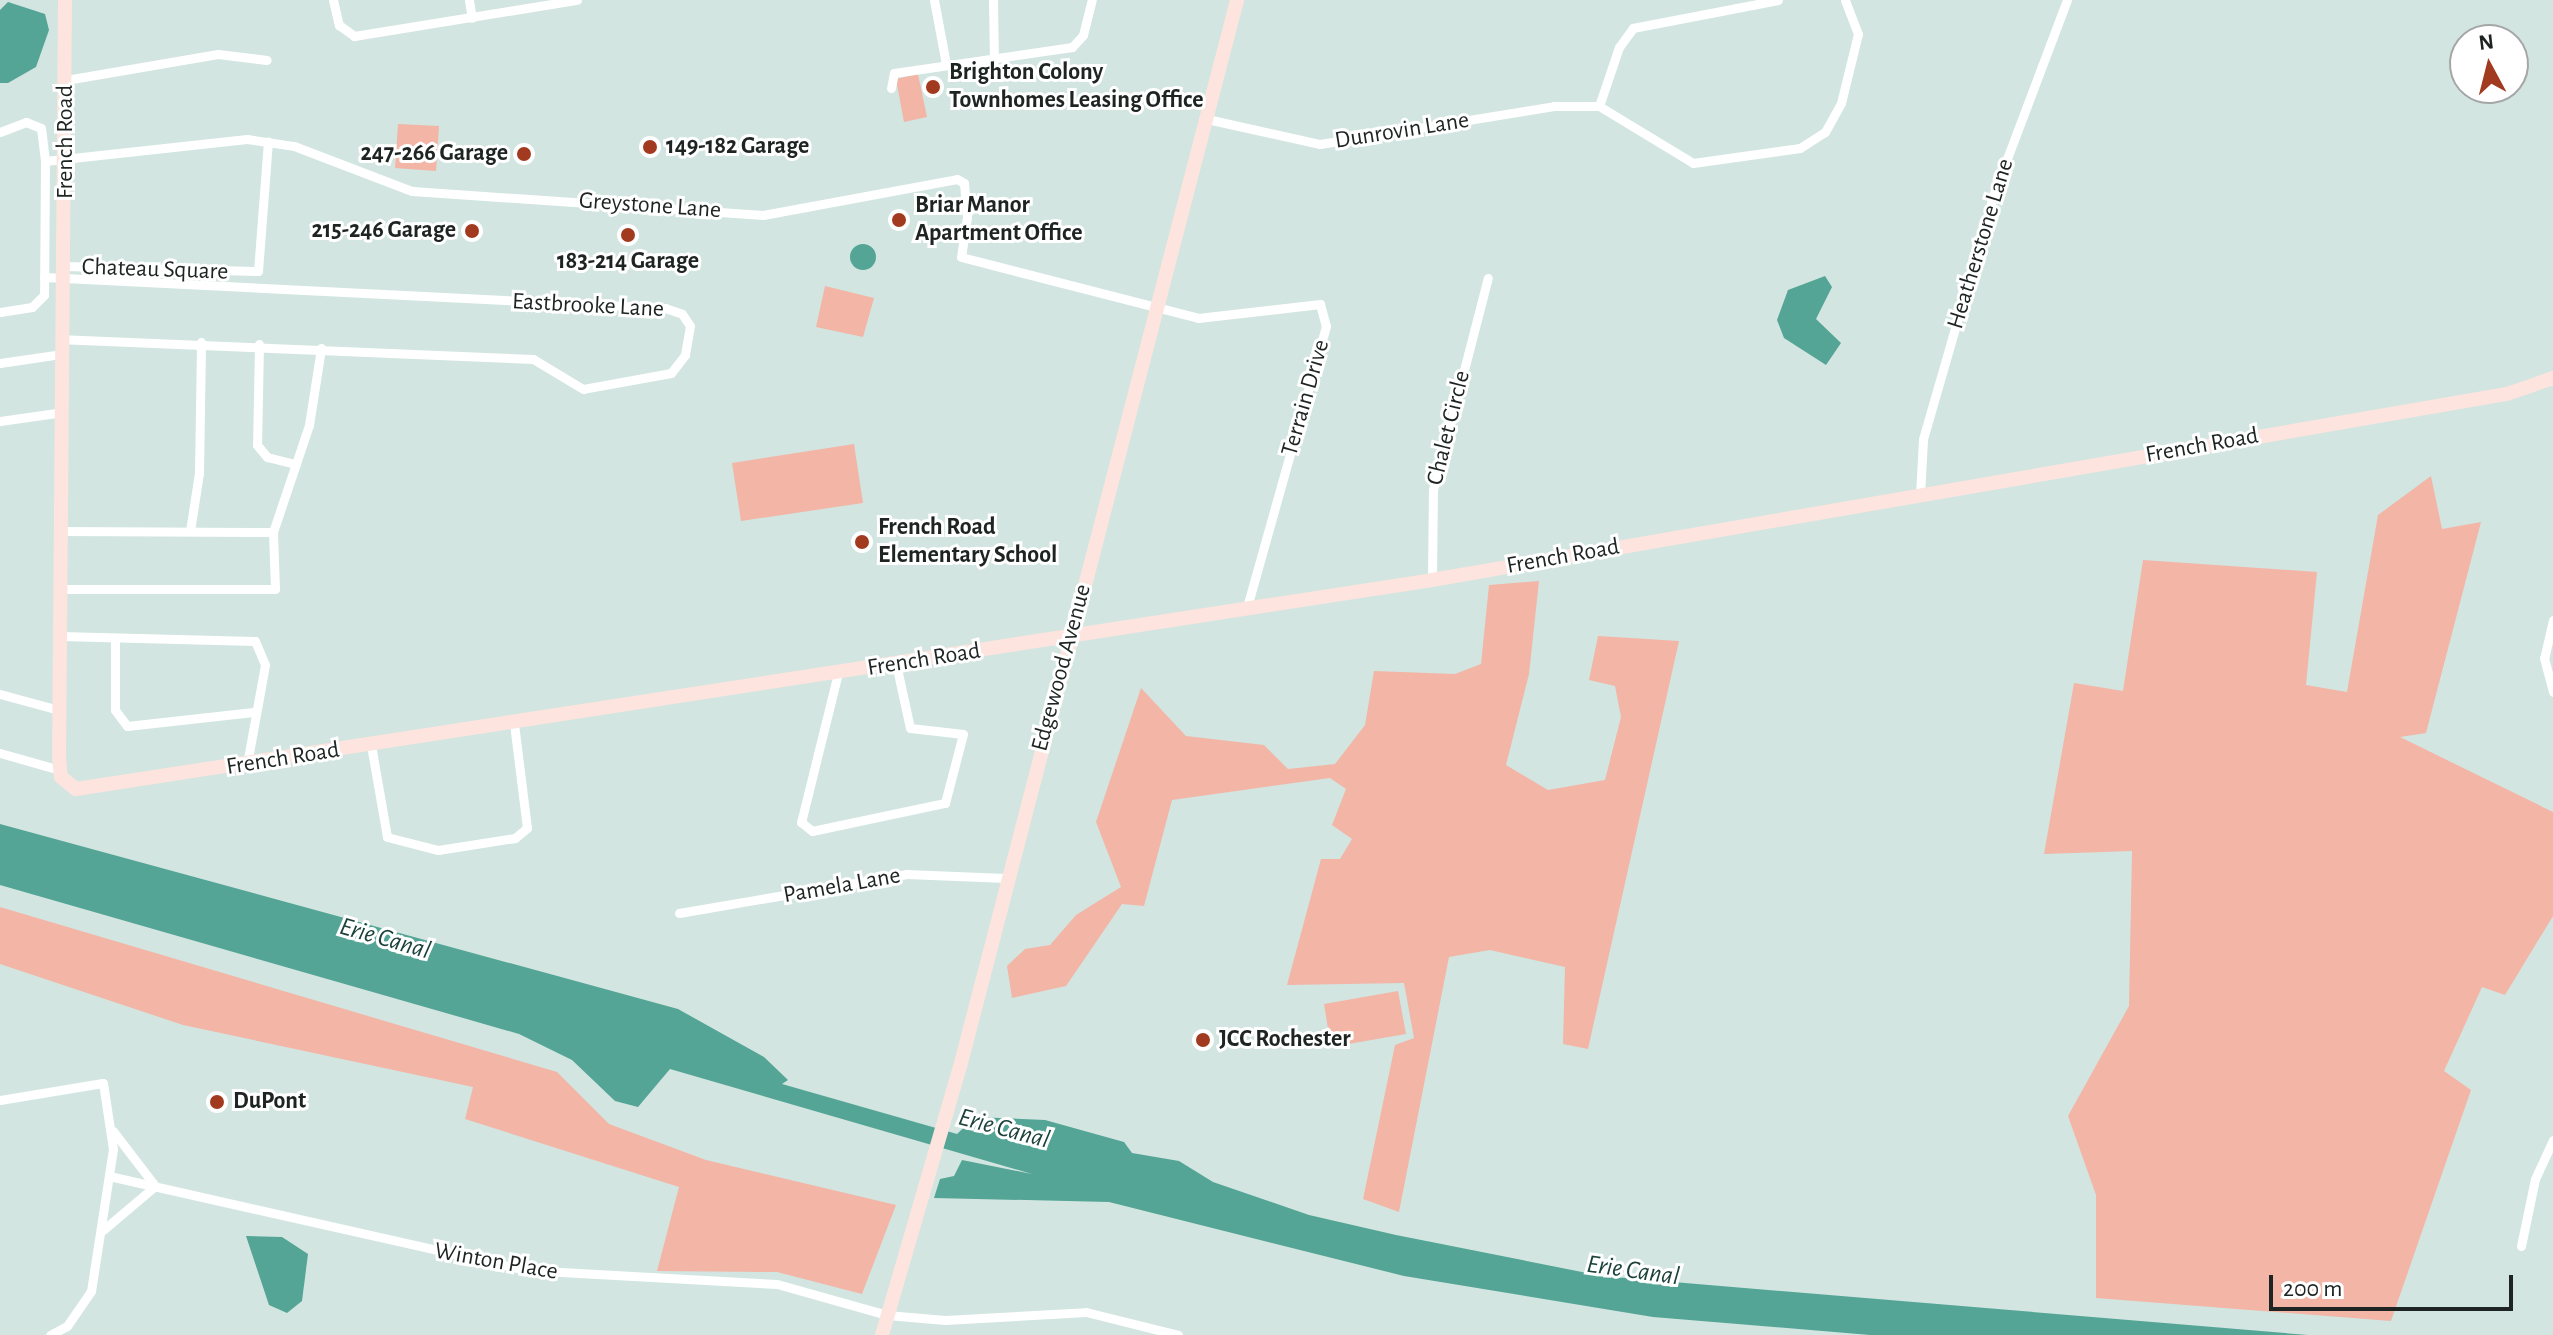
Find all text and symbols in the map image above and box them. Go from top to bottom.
north arrow [2449,24,2529,104]
text: N [2477,30,2495,54]
place label: Brighton Colony Townhomes Leasing Office [949,59,1204,115]
marker: Brighton Colony Townhomes Leasing Office [924,78,942,96]
street label: French Road [52,85,80,199]
street label: Dunrovin Lane [1333,106,1471,156]
place label: 149-182 Garage [666,133,809,161]
marker: 149-182 Garage [641,138,659,156]
place label: 247-266 Garage [360,140,508,168]
marker: 247-266 Garage [515,145,533,163]
street label: Heatherstone Lane [1941,155,2021,333]
street label: Greystone Lane [578,187,722,225]
place label: Briar Manor Apartment Office [915,192,1083,248]
marker: Briar Manor Apartment Office [890,211,908,229]
place label: 215-246 Garage [311,217,456,245]
marker: 215-246 Garage [463,222,481,240]
marker: 183-214 Garage [619,226,637,244]
place label: 183-214 Garage [557,248,699,276]
street label: Chateau Square [81,253,229,287]
street label: Eastbrooke Lane [511,288,665,324]
street label: Terrain Drive [1276,337,1336,459]
street label: Chalet Circle [1421,368,1477,488]
street label: French Road [2143,422,2261,470]
place label: French Road Elementary School [878,514,1057,570]
marker: French Road Elementary School [853,533,871,551]
street label: French Road [1504,533,1622,581]
street label: Edgewood Avenue [1026,581,1098,755]
street label: French Road [865,637,983,683]
street label: French Road [224,736,342,782]
street label: Pamela Lane [781,862,903,910]
water label: Erie Canal [336,911,434,967]
place label: JCC Rochester [1219,1026,1351,1054]
marker: JCC Rochester [1194,1031,1212,1049]
place label: DuPont [233,1088,306,1116]
marker: DuPont [208,1093,226,1111]
water label: Erie Canal [955,1102,1053,1156]
street label: Winton Place [432,1237,560,1287]
water label: Erie Canal [1585,1249,1681,1293]
scale bar [2273,1259,2517,1309]
text: 200 m [2283,1277,2342,1301]

